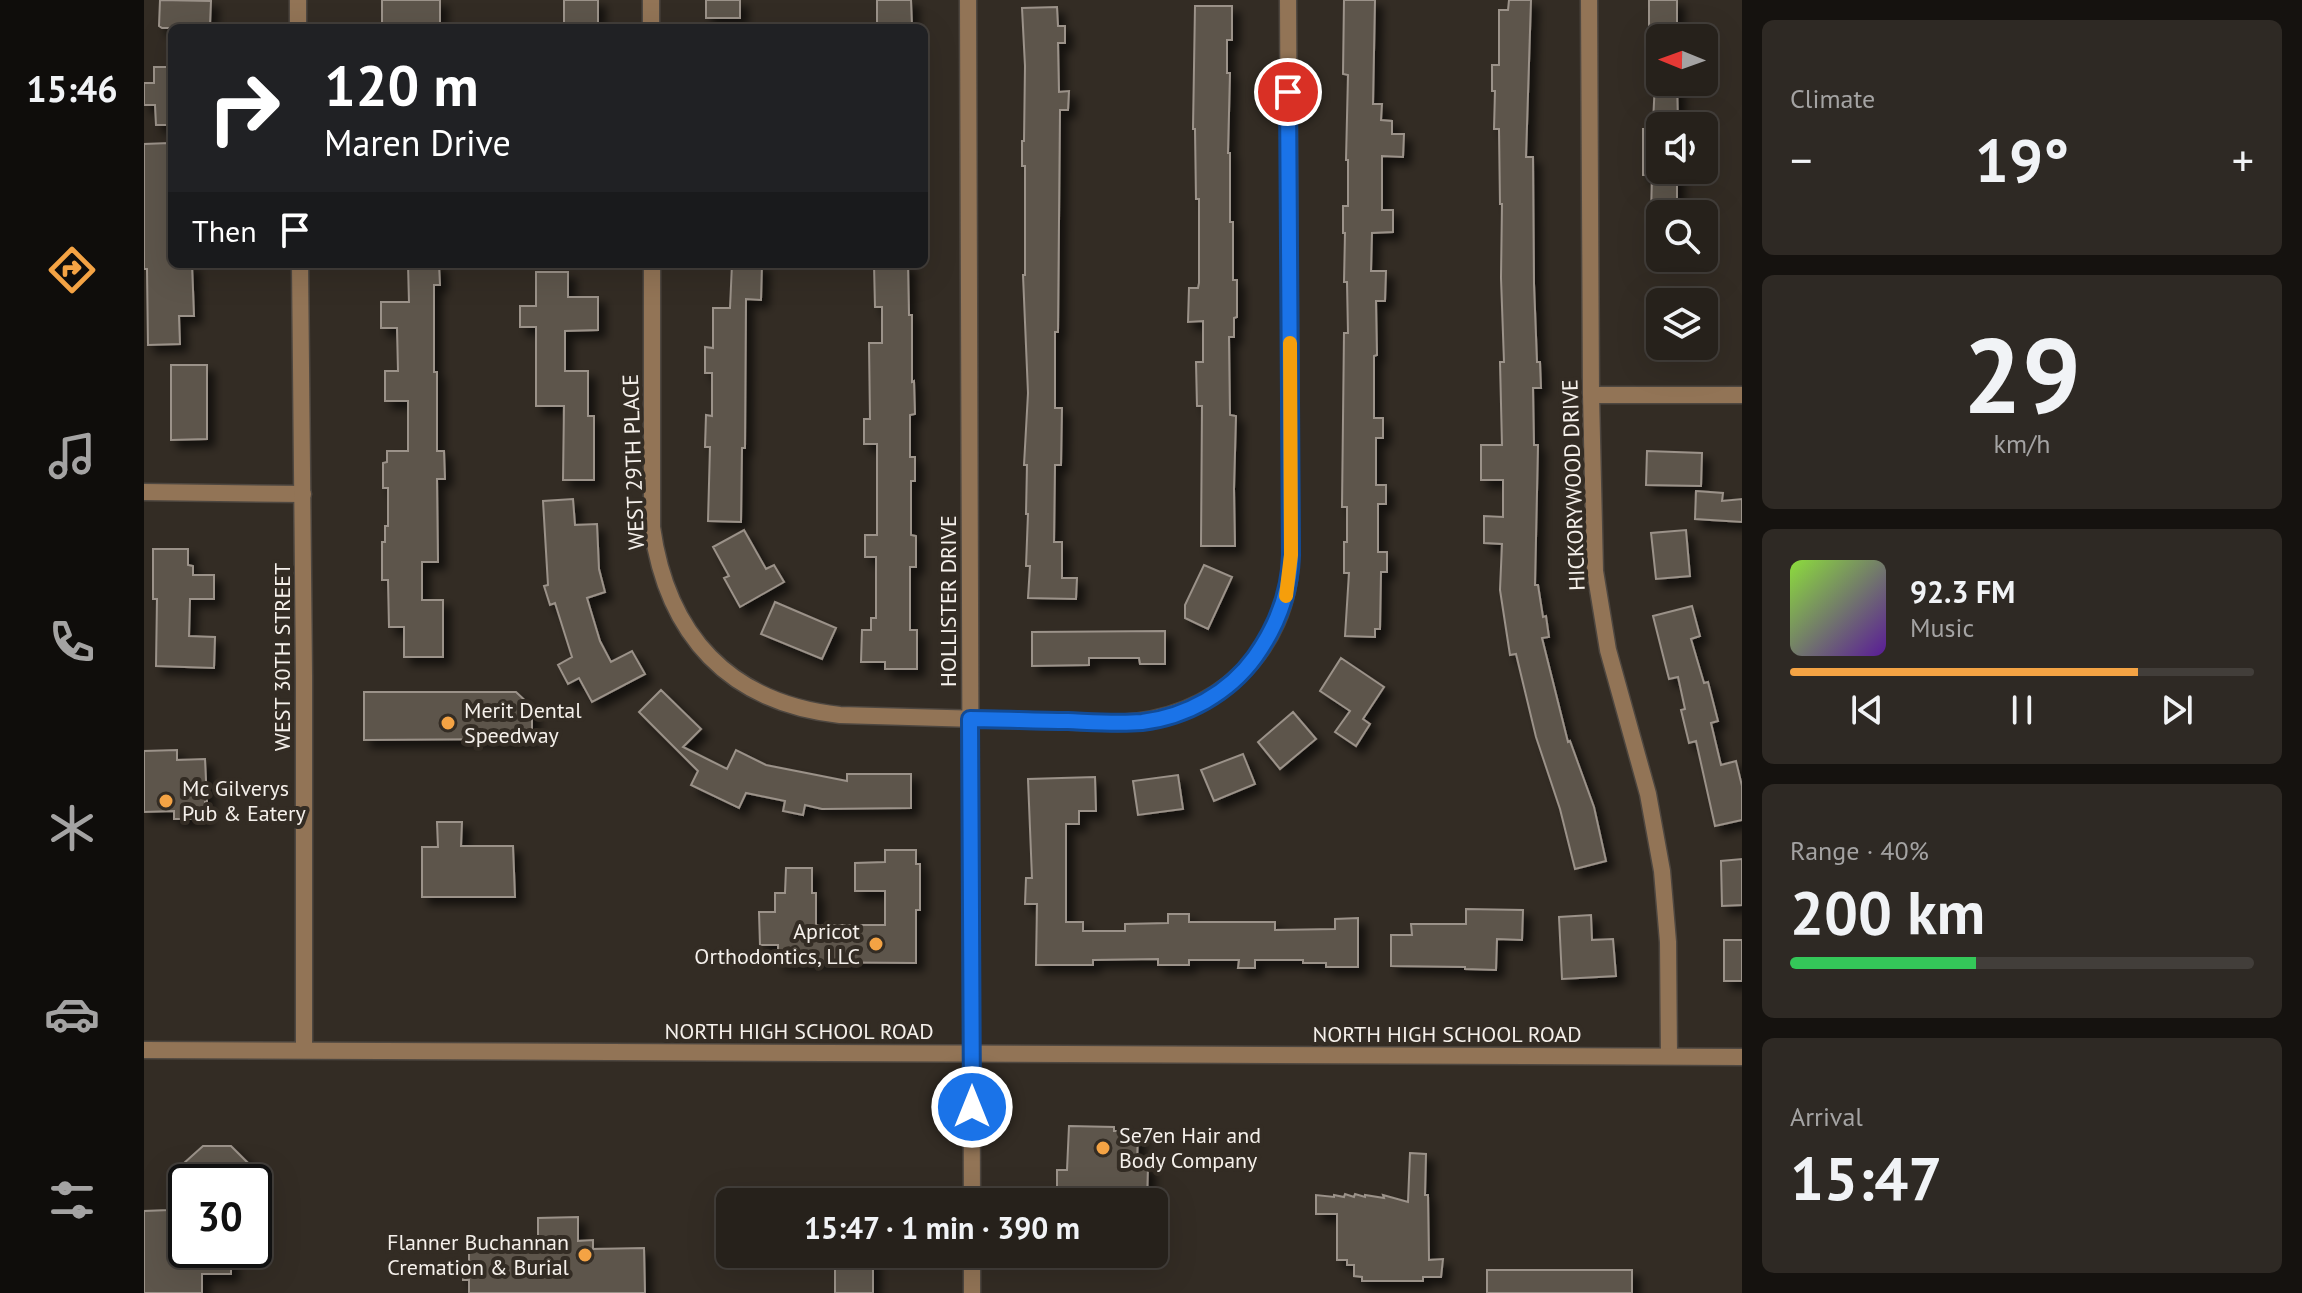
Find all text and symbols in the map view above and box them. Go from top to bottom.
north arrow [1646,24,1718,96]
map controls [1646,24,1718,360]
text: 120 m [324,49,479,121]
icon: right [192,56,296,160]
pin [1254,58,1322,126]
text: 15:46 [26,65,118,112]
icon: arrive [1266,70,1310,114]
text: Climate [1790,82,1875,115]
button: sound [1646,112,1718,184]
text: Maren Drive [324,119,511,166]
text: 19° [1975,121,2069,199]
text: − [1790,131,1812,188]
text: + [2232,131,2254,188]
button: search [1646,200,1718,272]
icon: arrive [273,208,317,252]
text: Then [192,211,257,250]
icon: directions [44,242,100,298]
button: layers [1646,288,1718,360]
text: 29 [1963,307,2081,442]
street label: WEST 29TH PLACE [616,373,650,551]
street label: HICKORYWOOD DRIVE [1555,379,1591,591]
text: km/h [1994,427,2051,460]
icon: music [44,428,100,484]
street label: HOLLISTER DRIVE [934,515,962,687]
street label: WEST 30TH STREET [268,563,296,751]
text: 92.3 FM [1910,572,2015,611]
text: Music [1910,611,1974,644]
icon: phone [44,614,100,670]
icon: previous [1845,688,1889,732]
icon: pause [2000,688,2044,732]
icon: next [2155,688,2199,732]
place label: Merit Dental Speedway [464,696,582,749]
marker: Merit Dental Speedway [439,714,457,732]
place label: Mc Gilverys Pub & Eatery [182,774,306,827]
marker: Mc Gilverys Pub & Eatery [157,792,175,810]
icon: climate [44,800,100,856]
text: Range · 40% [1790,834,1929,867]
text: 200 km [1790,873,1985,951]
place label: Apricot Orthodontics, LLC [694,917,861,970]
marker: Apricot Orthodontics, LLC [867,935,885,953]
icon: car [44,986,100,1042]
street label: NORTH HIGH SCHOOL ROAD [664,1017,934,1045]
street label: NORTH HIGH SCHOOL ROAD [1312,1020,1582,1048]
position arrow [930,1065,1014,1149]
text: Arrival [1790,1100,1863,1133]
place label: Se7en Hair and Body Company [1119,1121,1261,1174]
marker: Se7en Hair and Body Company [1094,1139,1112,1157]
text: 15:47 [1790,1139,1942,1217]
speed limit sign: 30 [168,1164,272,1268]
icon: filters [44,1172,100,1228]
text: 15:47 · 1 min · 390 m [804,1208,1080,1247]
place label: Flanner Buchannan Cremation & Burial [387,1228,570,1281]
marker: Flanner Buchannan Cremation & Burial [576,1246,594,1264]

